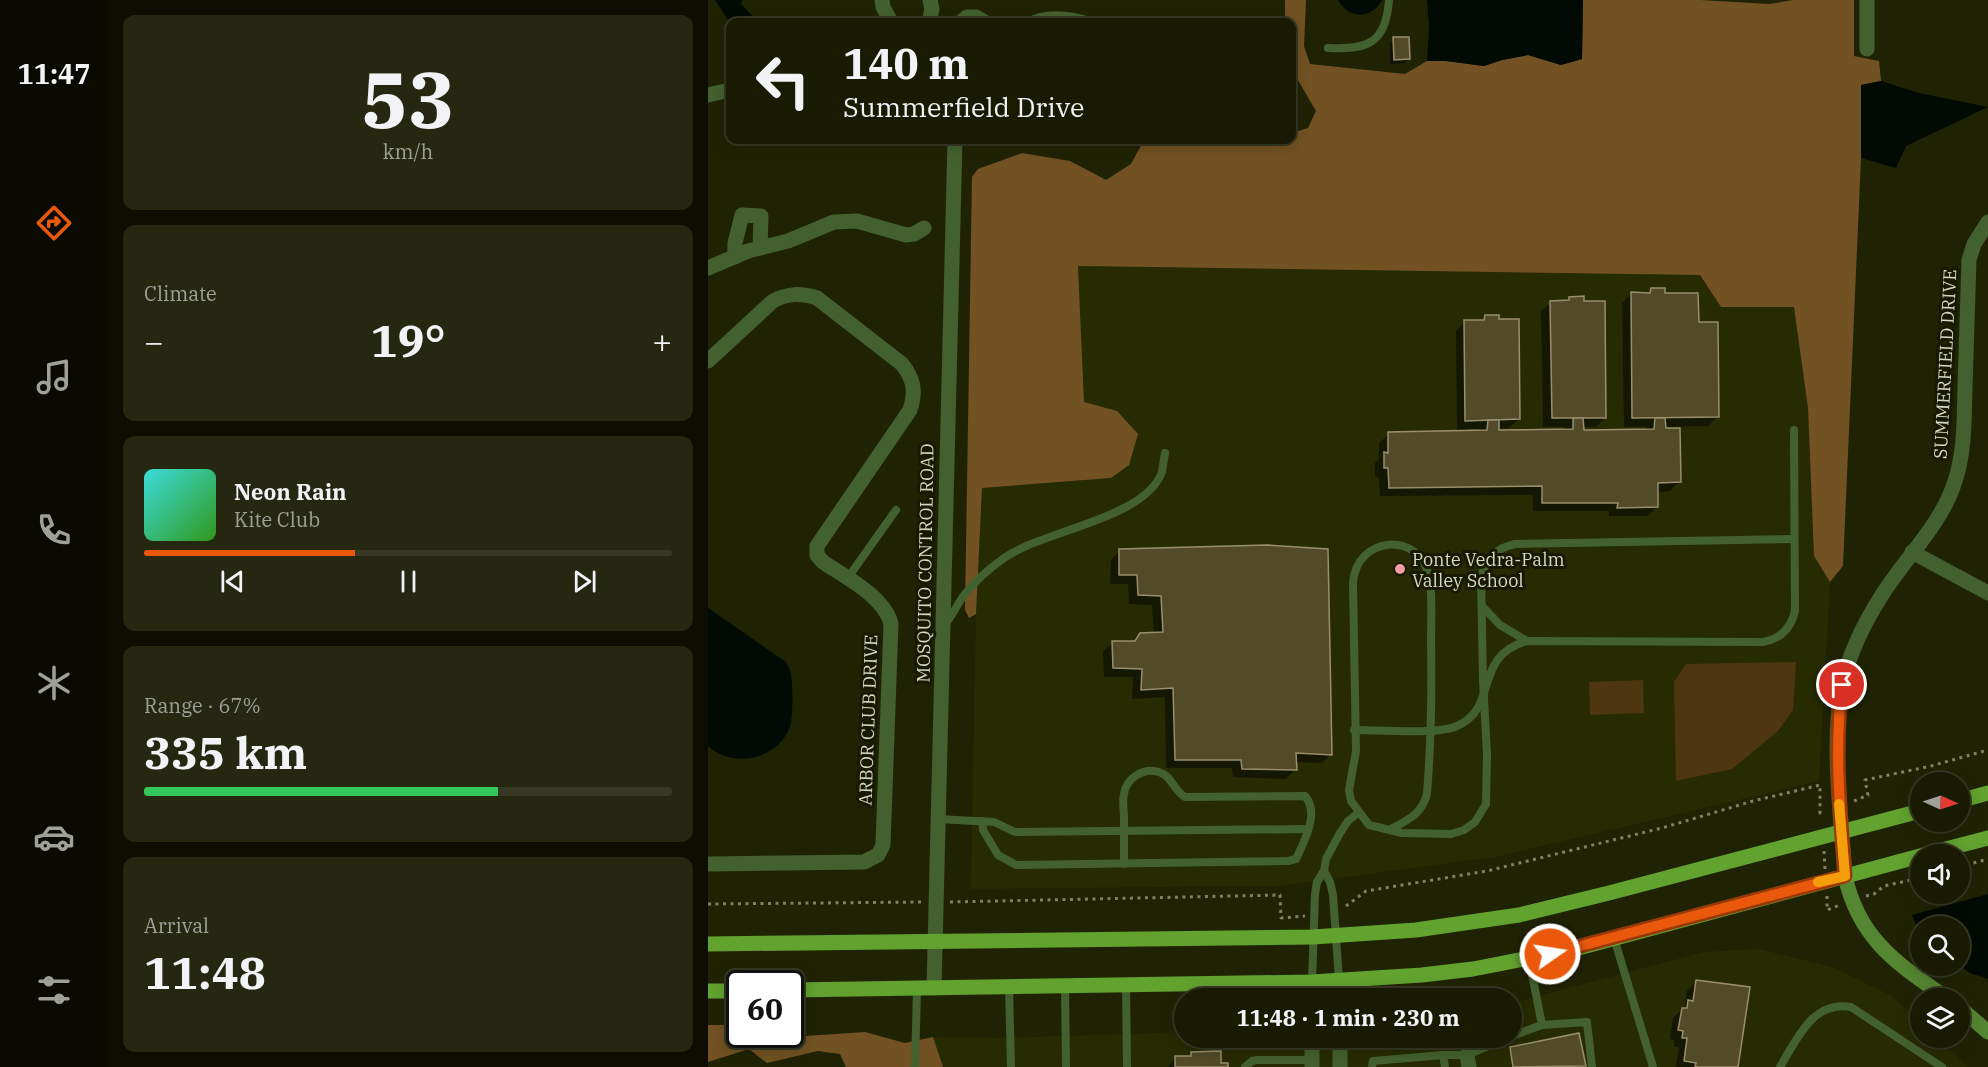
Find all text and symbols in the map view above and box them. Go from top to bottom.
text: 140 m [843,36,969,91]
icon: left [744,42,822,120]
text: 53 [361,48,455,149]
text: 11:47 [18,56,90,91]
text: Summerfield Drive [843,89,1084,124]
text: km/h [383,138,433,165]
icon: directions [33,202,75,244]
street label: SUMMERFIELD DRIVE [1929,269,1961,459]
text: Climate [144,280,217,307]
text: 19° [370,311,446,369]
text: − [144,320,164,363]
text: + [652,320,672,363]
icon: music [33,356,75,398]
street label: MOSQUITO CONTROL ROAD [911,443,939,683]
text: Neon Rain [234,477,347,506]
text: Kite Club [234,506,320,533]
icon: phone [33,509,75,551]
place label: Ponte Vedra-Palm Valley School [1412,548,1565,592]
marker: Ponte Vedra-Palm Valley School [1393,562,1407,576]
icon: previous [216,565,249,598]
icon: pause [392,565,425,598]
icon: next [568,565,601,598]
street label: ARBOR CLUB DRIVE [854,634,882,806]
pin [1816,659,1867,710]
icon: climate [33,662,75,704]
icon: arrive [1825,668,1858,701]
text: Range · 67% [144,692,261,719]
text: 335 km [144,723,307,781]
north arrow [1910,772,1970,832]
map controls [1910,772,1970,1048]
icon: car [33,816,75,858]
button: sound [1910,844,1970,904]
text: Arrival [144,912,209,939]
button: search [1910,916,1970,976]
position arrow [1518,922,1582,986]
text: 11:48 [144,943,266,1001]
icon: filters [33,969,75,1011]
speed limit sign: 60 [726,970,804,1048]
button: layers [1910,988,1970,1048]
text: 11:48 · 1 min · 230 m [1236,1003,1460,1032]

